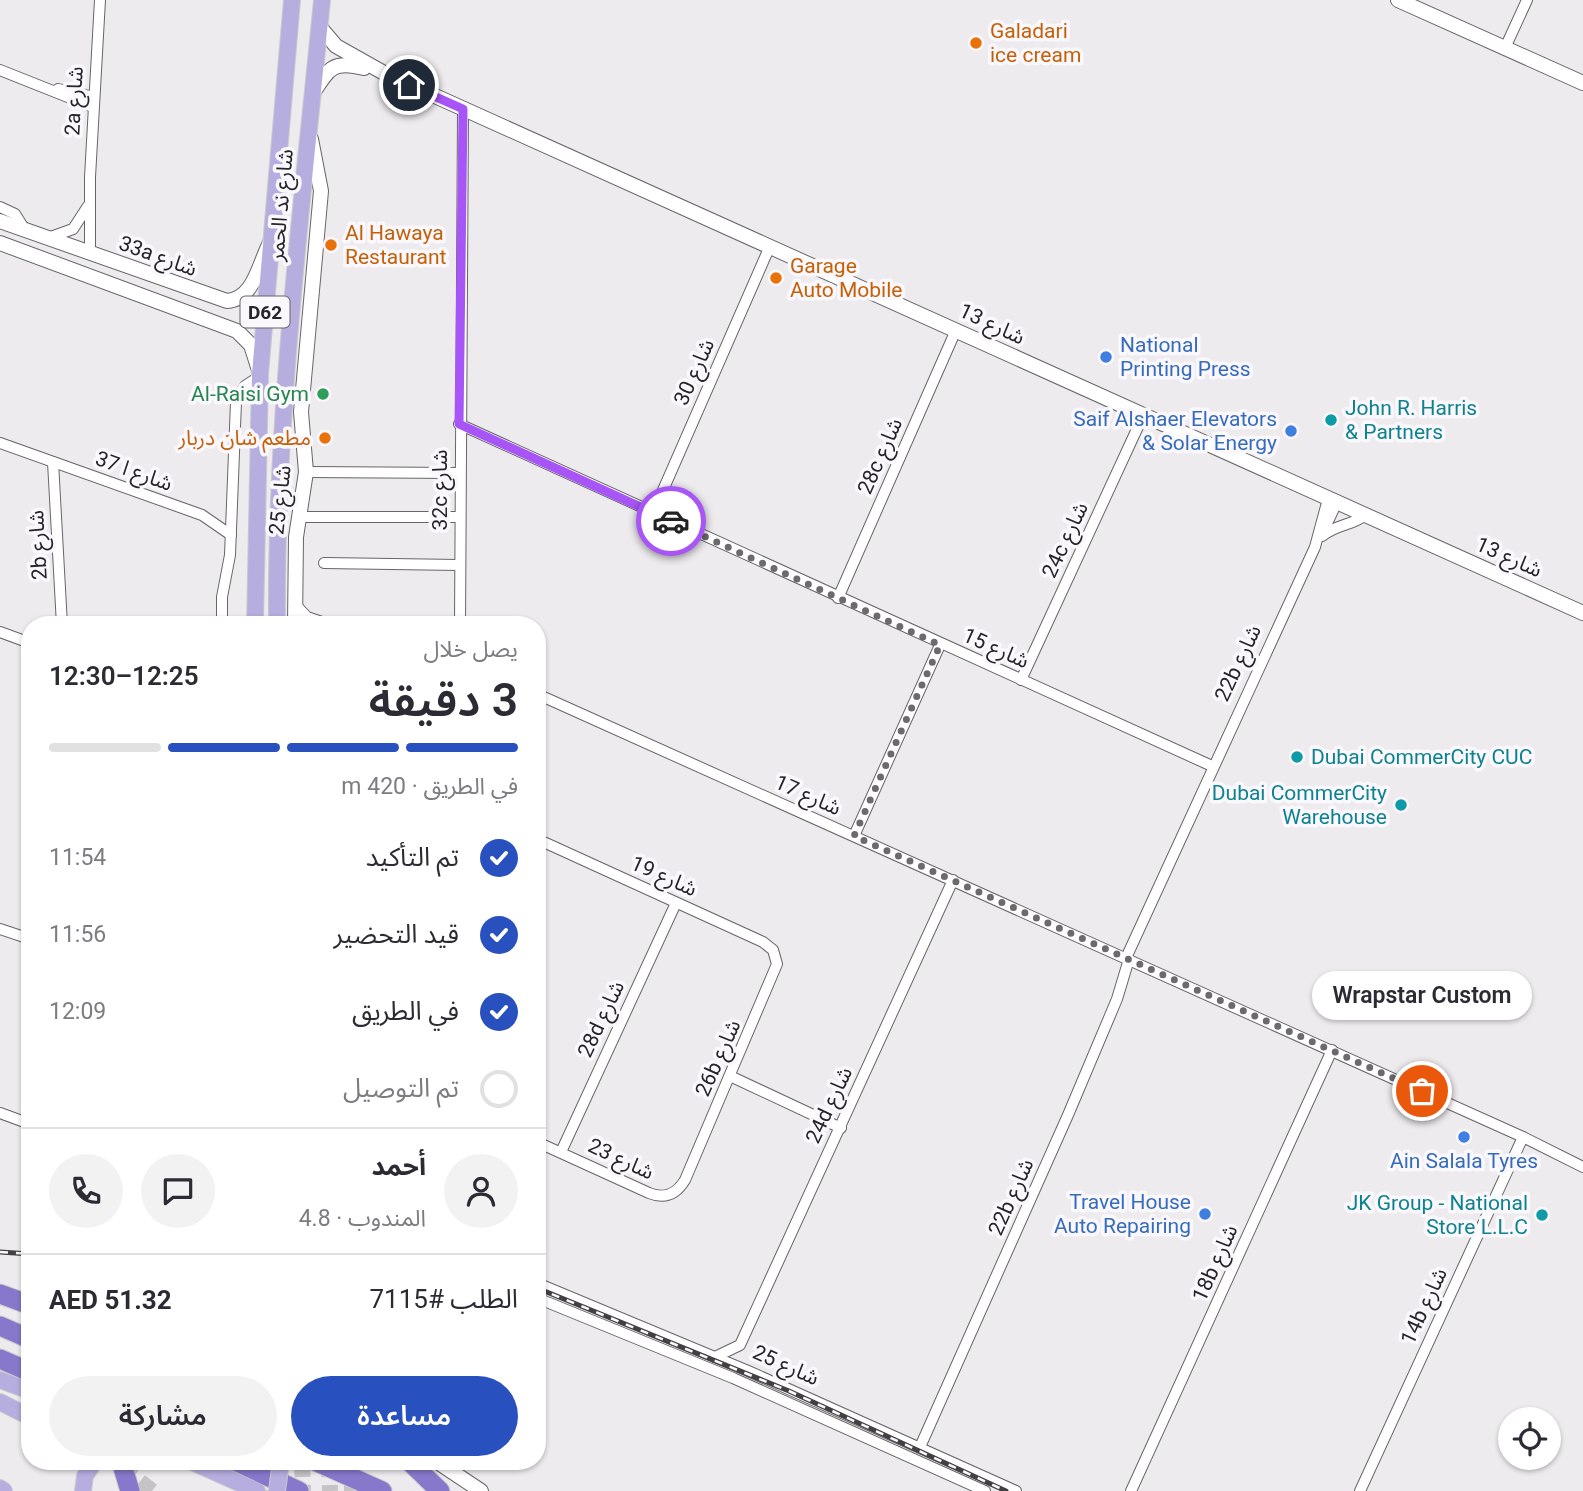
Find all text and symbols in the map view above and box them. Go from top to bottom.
place label: Galadari ice cream [990,19,1081,67]
marker: Galadari ice cream [968,35,984,51]
pin [379,55,439,115]
street label: 2a شارع [60,66,91,136]
icon: home [390,66,428,104]
street label: شارع ند الحمر [264,148,301,263]
place label: Al Hawaya Restaurant [345,221,447,269]
street label: 33a شارع [115,231,200,284]
marker: Al Hawaya Restaurant [323,237,339,253]
place label: Garage Auto Mobile [790,254,902,302]
marker: Garage Auto Mobile [768,270,784,286]
road number: D62 [240,296,290,328]
street label: شارع 13 [954,298,1029,352]
place label: National Printing Press [1120,333,1251,381]
street label: شارع 30 [669,335,722,410]
marker: National Printing Press [1098,349,1114,365]
place label: Al-Raisi Gym [191,382,309,406]
marker: Al-Raisi Gym [315,386,331,402]
place label: John R. Harris & Partners [1345,396,1477,444]
place label: Saif Alshaer Elevators & Solar Energy [1073,407,1277,455]
marker: John R. Harris & Partners [1323,412,1339,428]
street label: 28c شارع [853,414,910,499]
marker: Saif Alshaer Elevators & Solar Energy [1283,423,1299,439]
place label: مطعم شان دربار [177,426,311,453]
marker: مطعم شان دربار [317,430,333,446]
street label: شارع ا 37 [91,446,176,499]
street label: 32c شارع [428,450,455,530]
street label: شارع 25 [264,464,299,536]
courier [636,486,706,556]
street label: 24c شارع [1037,498,1096,583]
icon: car [652,502,690,540]
street label: 2b شارع [24,509,55,580]
street label: شارع 13 [1471,532,1546,585]
street label: 22b شارع [1210,621,1269,706]
street label: شارع 15 [958,623,1033,676]
text: يصل خلال [423,636,518,663]
text: 12:25–12:30 [49,661,199,691]
text: 3 دقيقة [369,673,518,727]
place label: Dubai CommerCity CUC [1311,745,1532,769]
marker: Dubai CommerCity CUC [1289,749,1305,765]
street label: شارع 17 [770,770,845,823]
text: في الطريق · 420 m [341,773,518,800]
place label: Dubai CommerCity Warehouse [1212,781,1387,829]
marker: Dubai CommerCity Warehouse [1393,797,1409,813]
icon: check [480,839,518,877]
text: تم التأكيد [366,842,459,872]
text: 11:54 [49,844,106,871]
street label: شارع 19 [626,851,701,904]
icon: check [480,916,518,954]
text: قيد التحضير [334,919,459,949]
text: 11:56 [49,921,106,948]
callout: Wrapstar Custom [1312,972,1532,1021]
street label: 28d شارع [573,977,632,1062]
text: Wrapstar Custom [1332,982,1512,1009]
icon: check [480,993,518,1031]
text: في الطريق [352,996,459,1026]
text: 12:09 [49,998,106,1025]
street label: 26b شارع [690,1016,748,1101]
pin [1392,1061,1452,1121]
street label: 24d شارع [801,1063,860,1148]
icon: bag [1403,1072,1441,1110]
text: تم التوصيل [343,1073,459,1103]
marker: Ain Salala Tyres [1456,1129,1472,1145]
street label: شارع 23 [583,1133,658,1187]
place label: Ain Salala Tyres [1390,1149,1538,1173]
text: أحمد [372,1151,426,1181]
button: phone [49,1154,123,1228]
button: chat [141,1154,215,1228]
button: person [444,1154,518,1228]
street label: 22b شارع [983,1155,1041,1240]
place label: Travel House Auto Repairing [1054,1190,1191,1238]
place label: JK Group - National Store L.L.C [1347,1191,1528,1239]
text: المندوب · 4.8 [299,1205,426,1232]
marker: Travel House Auto Repairing [1197,1206,1213,1222]
marker: JK Group - National Store L.L.C [1534,1207,1550,1223]
street label: 18b شارع [1187,1221,1245,1306]
street label: 14b شارع [1396,1264,1455,1349]
text: الطلب #7115 [369,1284,518,1314]
text: AED 51.32 [49,1285,172,1315]
street label: شارع 25 [748,1340,823,1393]
button: مشاركة [49,1376,277,1456]
button: مساعدة [291,1376,518,1456]
map controls [1498,1407,1561,1470]
button: locate [1498,1407,1561,1470]

